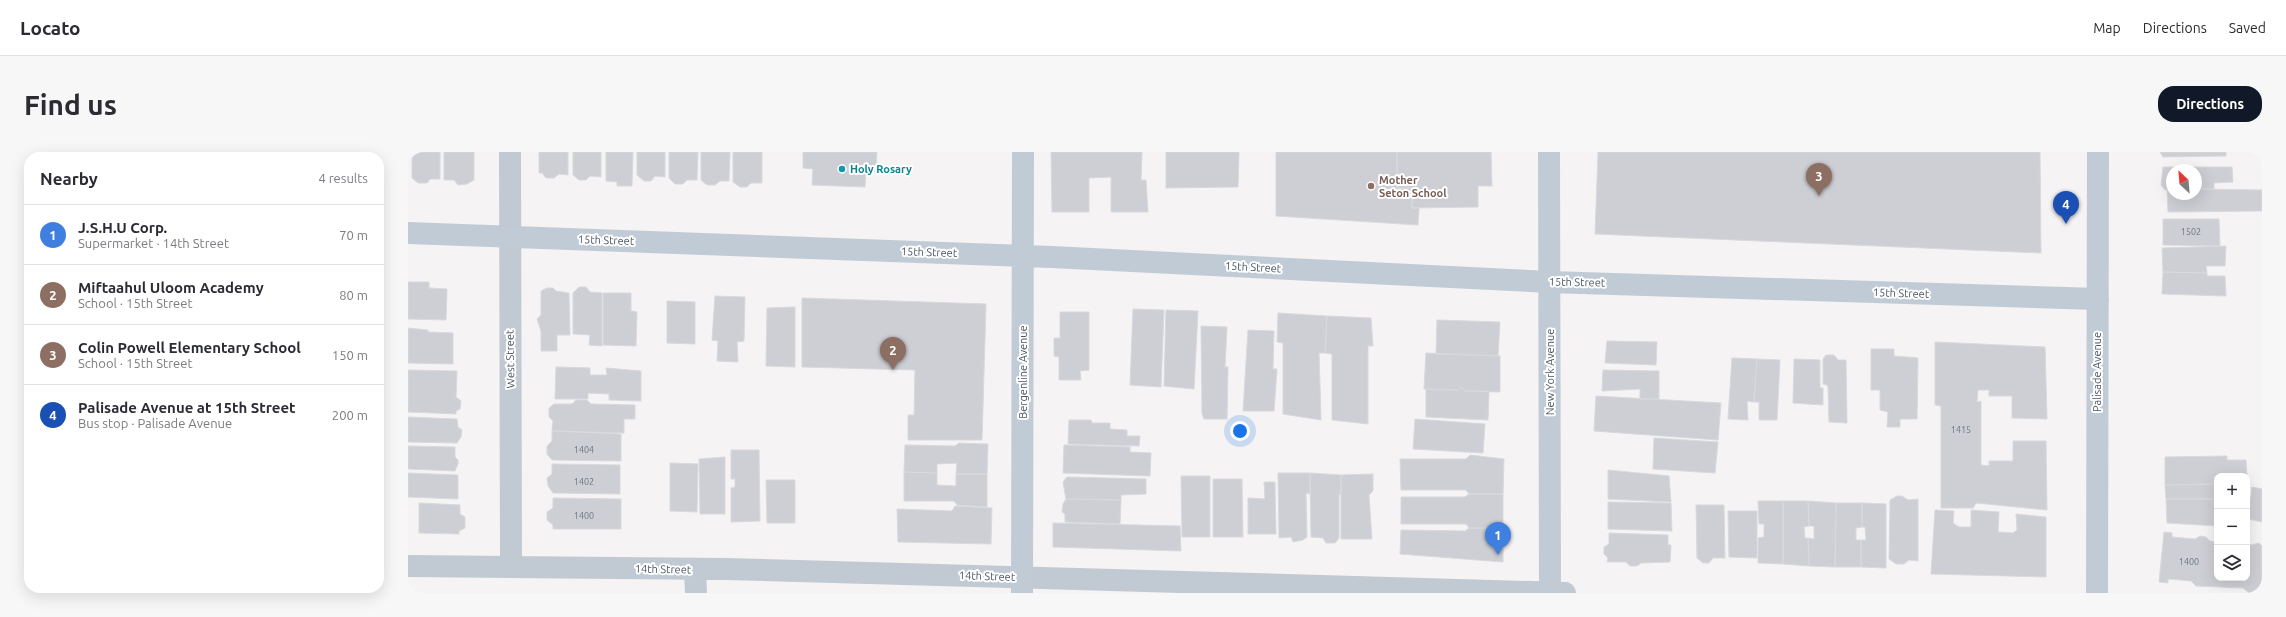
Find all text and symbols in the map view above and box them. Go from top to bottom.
text: Locato [20,17,81,39]
text: Map [2093,20,2121,36]
text: Directions [2143,20,2207,36]
text: Saved [2229,20,2266,36]
button: Directions [2158,86,2262,122]
text: Find us [24,89,117,120]
place label: Holy Rosary [850,163,912,175]
pin: 3 [1806,163,1832,196]
marker: Holy Rosary [837,164,847,174]
north arrow [2166,164,2202,200]
text: Nearby [40,169,98,188]
text: 4 results [318,171,368,185]
place label: Mother Seton School [1379,174,1447,199]
marker: Mother Seton School [1366,181,1376,191]
pin: 4 [2053,191,2079,224]
text: J.S.H.U Corp. [78,219,167,236]
house number: 1502 [2181,227,2201,237]
text: 1 [49,228,57,242]
text: 70 m [339,228,368,242]
street label: 15th Street [578,233,635,247]
text: Supermarket · 14th Street [78,236,229,250]
street label: 15th Street [901,245,958,259]
street label: 15th Street [1225,260,1282,274]
street label: 15th Street [1549,276,1606,289]
text: Miftaahul Uloom Academy [78,279,264,296]
street label: 15th Street [1873,286,1930,300]
text: 2 [49,288,57,302]
text: 80 m [339,288,368,302]
text: School · 15th Street [78,296,193,310]
street label: Bergenline Avenue [1017,325,1029,419]
street label: West Street [503,329,517,388]
street label: New York Avenue [1544,329,1556,415]
street label: Palisade Avenue [2091,332,2103,412]
pin: 2 [880,337,906,370]
text: Colin Powell Elementary School [78,339,301,356]
text: 3 [49,348,57,362]
text: 150 m [332,348,368,362]
text: School · 15th Street [78,356,193,370]
text: Palisade Avenue at 15th Street [78,399,296,416]
text: 4 [49,408,57,422]
text: 200 m [332,408,368,422]
text: Bus stop · Palisade Avenue [78,416,232,430]
your location [1230,421,1250,441]
house number: 1415 [1951,425,1971,435]
house number: 1404 [574,445,594,455]
map controls [2214,473,2250,581]
button: + [2214,473,2250,509]
house number: 1402 [574,477,594,487]
button: − [2214,509,2250,545]
house number: 1400 [574,511,594,521]
pin: 1 [1485,522,1511,555]
button: layers [2214,545,2250,581]
house number: 1400 [2179,557,2199,567]
street label: 14th Street [635,563,692,576]
street label: 14th Street [959,569,1016,583]

